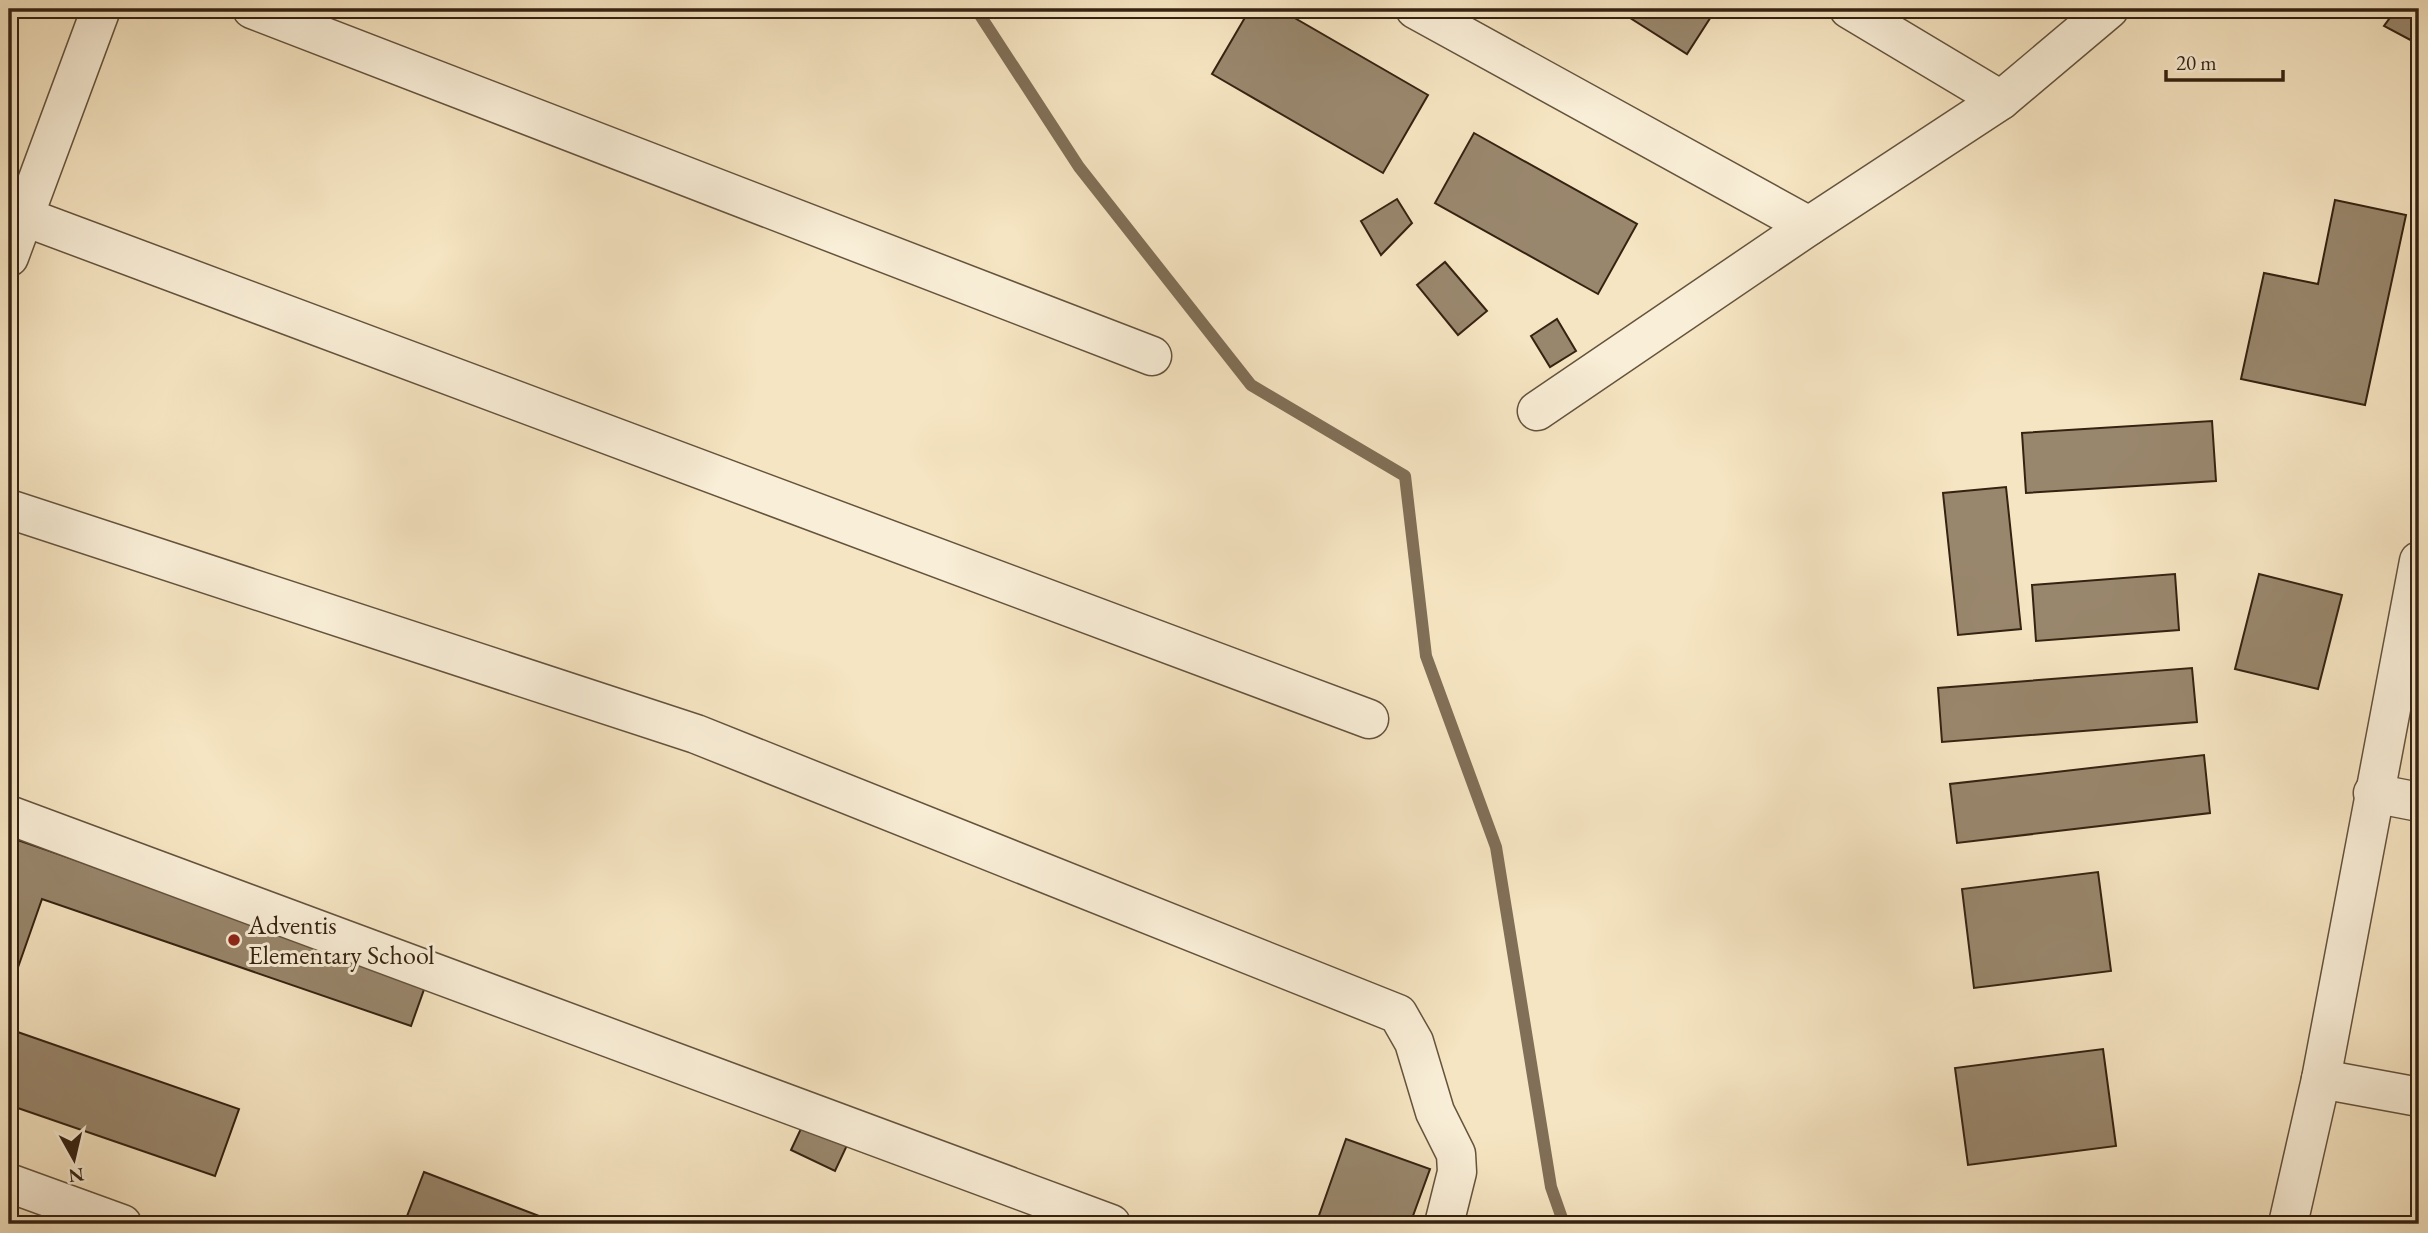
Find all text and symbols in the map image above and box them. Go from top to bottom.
scale bar [2166,38,2283,82]
text: 20 m [2176,49,2217,76]
place label: Adventis Elementary School [247,908,435,972]
marker: Adventis Elementary School [226,932,242,948]
north arrow [38,1124,108,1194]
text: N [66,1162,86,1189]

